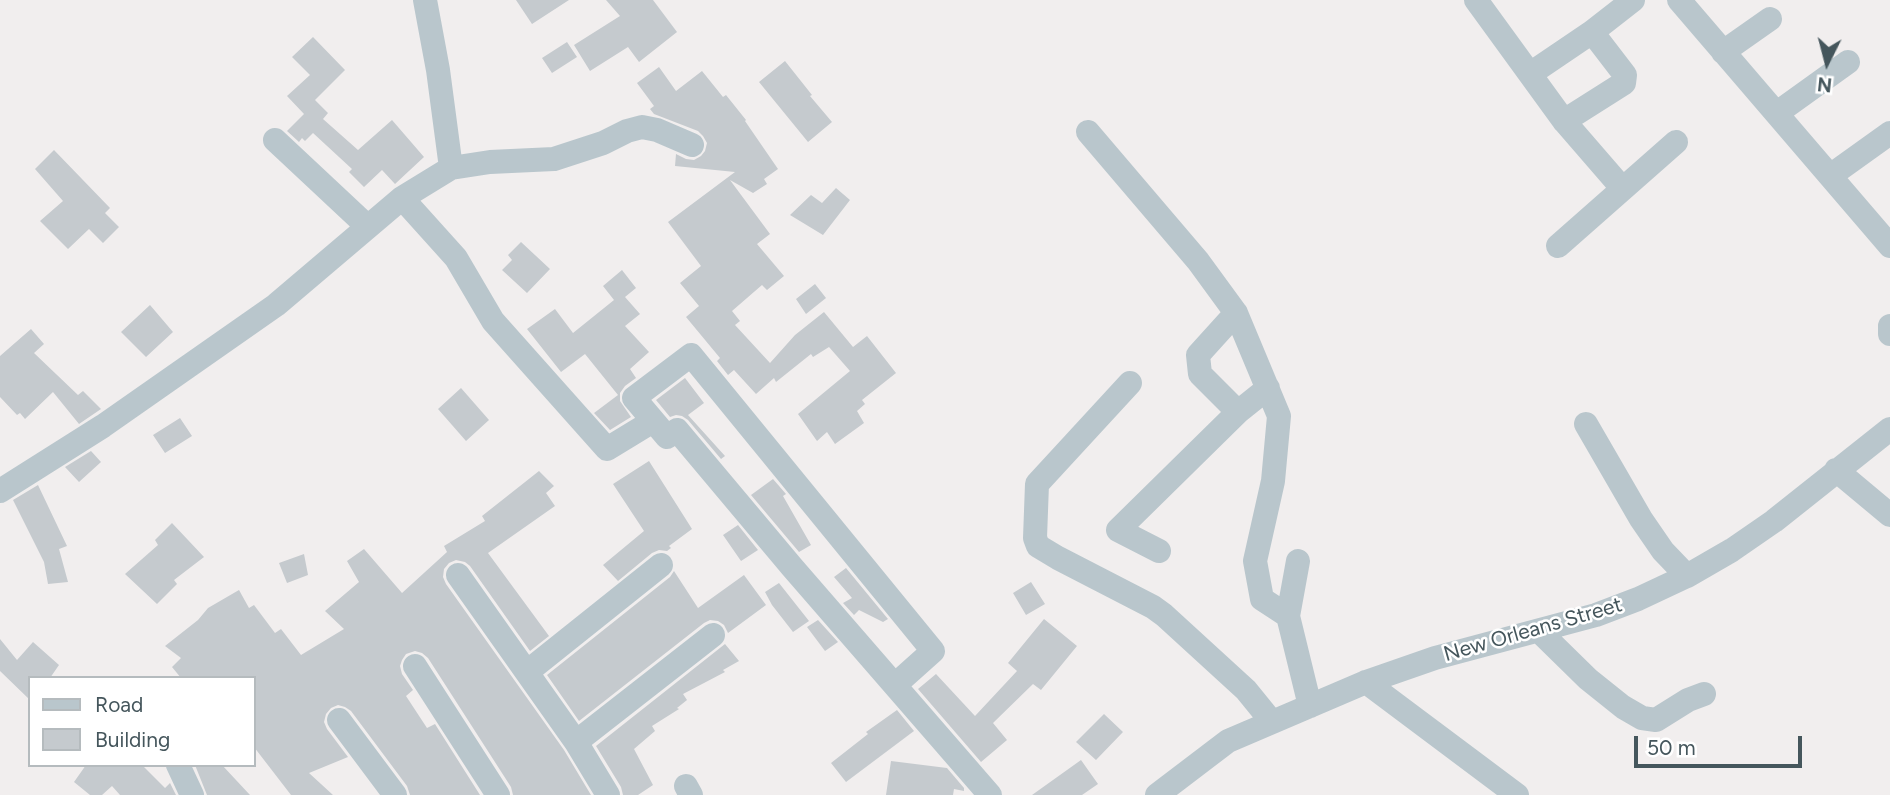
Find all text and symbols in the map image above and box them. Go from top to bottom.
north arrow [1792,28,1862,98]
text: N [1816,72,1833,97]
street label: New Orleans Street [1441,592,1625,668]
legend [28,676,256,767]
text: Road [95,692,143,717]
scale bar [1638,722,1806,766]
text: Building [95,727,170,752]
text: 50 m [1647,735,1696,760]

